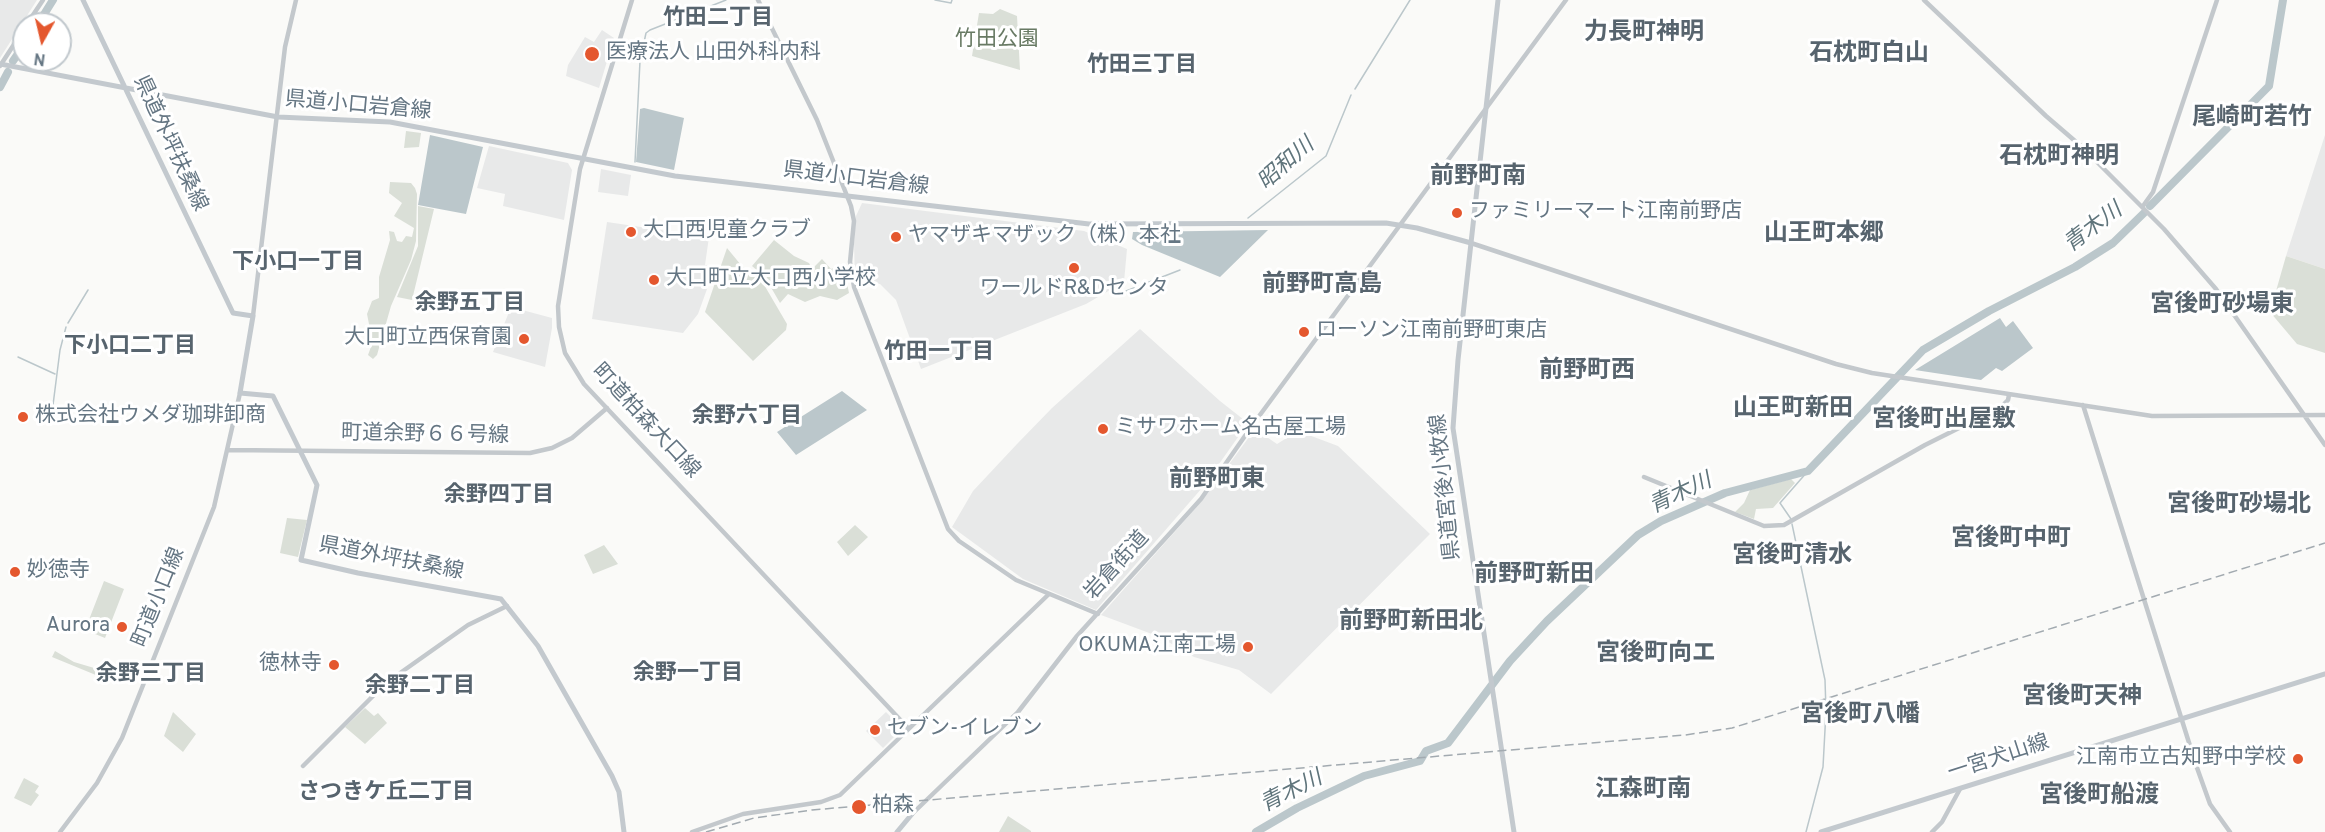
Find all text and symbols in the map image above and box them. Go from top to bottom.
district label: 竹田二丁目 [663,7,773,33]
north arrow [12,12,72,72]
district label: 力長町神明 [1584,20,1704,48]
park label: 竹田公園 [955,28,1039,54]
place label: 医療法人 山田外科内科 [606,41,821,67]
district label: 石枕町白山 [1809,41,1929,69]
marker: 医療法人 山田外科内科 [583,45,601,63]
text: N [33,47,47,69]
district label: 竹田三丁目 [1087,54,1197,80]
street label: 県道外坪扶桑線 [127,72,211,216]
street label: 県道小口岩倉線 [284,88,432,126]
district label: 尾崎町若竹 [2192,105,2312,133]
water label: 昭和川 [1253,133,1321,197]
district label: 石枕町神明 [1999,144,2119,172]
street label: 県道小口岩倉線 [782,159,930,201]
district label: 前野町南 [1430,164,1526,192]
water label: 青木川 [2060,199,2128,259]
place label: ファミリーマート江南前野店 [1469,200,1742,226]
marker: ファミリーマート江南前野店 [1450,206,1464,220]
place label: 大口西児童クラブ [643,219,811,245]
district label: 山王町本郷 [1764,221,1884,249]
place label: ヤマザキマザック（株）本社 [908,224,1181,250]
marker: 大口西児童クラブ [624,225,638,239]
marker: ヤマザキマザック（株）本社 [889,230,903,244]
district label: 下小口一丁目 [232,251,364,277]
marker: ワールドR&Dセンタ [1067,261,1081,275]
place label: 大口町立大口西小学校 [666,267,876,293]
district label: 前野町高島 [1262,272,1382,300]
marker: 大口町立大口西小学校 [647,273,661,287]
place label: ワールドR&Dセンタ [980,277,1168,303]
district label: 余野五丁目 [415,292,525,318]
district label: 宮後町砂場東 [2150,292,2294,320]
place label: ローソン江南前野町東店 [1316,319,1547,345]
marker: ローソン江南前野町東店 [1297,325,1311,339]
place label: 大口町立西保育園 [344,326,512,352]
marker: 大口町立西保育園 [517,332,531,346]
district label: 下小口二丁目 [64,335,196,361]
district label: 竹田一丁目 [884,341,994,367]
district label: 前野町西 [1539,358,1635,386]
street label: 町道柏森大口線 [586,360,704,484]
district label: 山王町新田 [1733,396,1853,424]
place label: 株式会社ウメダ珈琲卸商 [35,404,266,430]
district label: 余野六丁目 [692,405,802,431]
district label: 宮後町出屋敷 [1872,407,2016,435]
marker: 株式会社ウメダ珈琲卸商 [16,410,30,424]
street label: 県道宮後小牧線 [1427,413,1467,561]
place label: ミサワホーム名古屋工場 [1115,416,1346,442]
street label: 町道余野６６号線 [341,422,509,450]
marker: ミサワホーム名古屋工場 [1096,422,1110,436]
district label: 前野町東 [1169,467,1265,495]
water label: 青木川 [1646,469,1716,521]
district label: 余野四丁目 [444,484,554,510]
district label: 宮後町砂場北 [2167,492,2311,520]
street label: 岩倉街道 [1081,526,1155,606]
district label: 宮後町中町 [1951,526,2071,554]
street label: 県道外坪扶桑線 [316,534,466,586]
district label: 宮後町清水 [1732,543,1852,571]
street label: 町道小口線 [129,545,191,651]
place label: 妙徳寺 [27,559,90,585]
district label: 前野町新田 [1474,562,1594,590]
marker: 妙徳寺 [8,565,22,579]
district label: 前野町新田北 [1339,609,1483,637]
place label: Aurora [46,614,110,640]
marker: Aurora [115,620,129,634]
place label: OKUMA江南工場 [1078,634,1236,660]
marker: OKUMA江南工場 [1241,640,1255,654]
district label: 宮後町向エ [1596,641,1716,669]
place label: 徳林寺 [259,652,322,678]
marker: 徳林寺 [327,658,341,672]
district label: 余野一丁目 [633,662,743,688]
district label: 余野三丁目 [96,663,206,689]
district label: 余野二丁目 [365,675,475,701]
district label: 宮後町天神 [2022,684,2142,712]
district label: 宮後町八幡 [1800,702,1920,730]
place label: セブン-イレブン [887,717,1042,743]
marker: セブン-イレブン [868,723,882,737]
street label: 一宮犬山線 [1945,731,2053,787]
place label: 江南市立古知野中学校 [2076,746,2286,772]
marker: 江南市立古知野中学校 [2291,752,2305,766]
water label: 青木川 [1257,766,1327,820]
district label: 江森町南 [1595,777,1691,805]
district label: さつきケ丘二丁目 [298,781,474,807]
district label: 宮後町船渡 [2039,783,2159,811]
place label: 柏森 [872,794,914,820]
marker: 柏森 [850,798,868,816]

